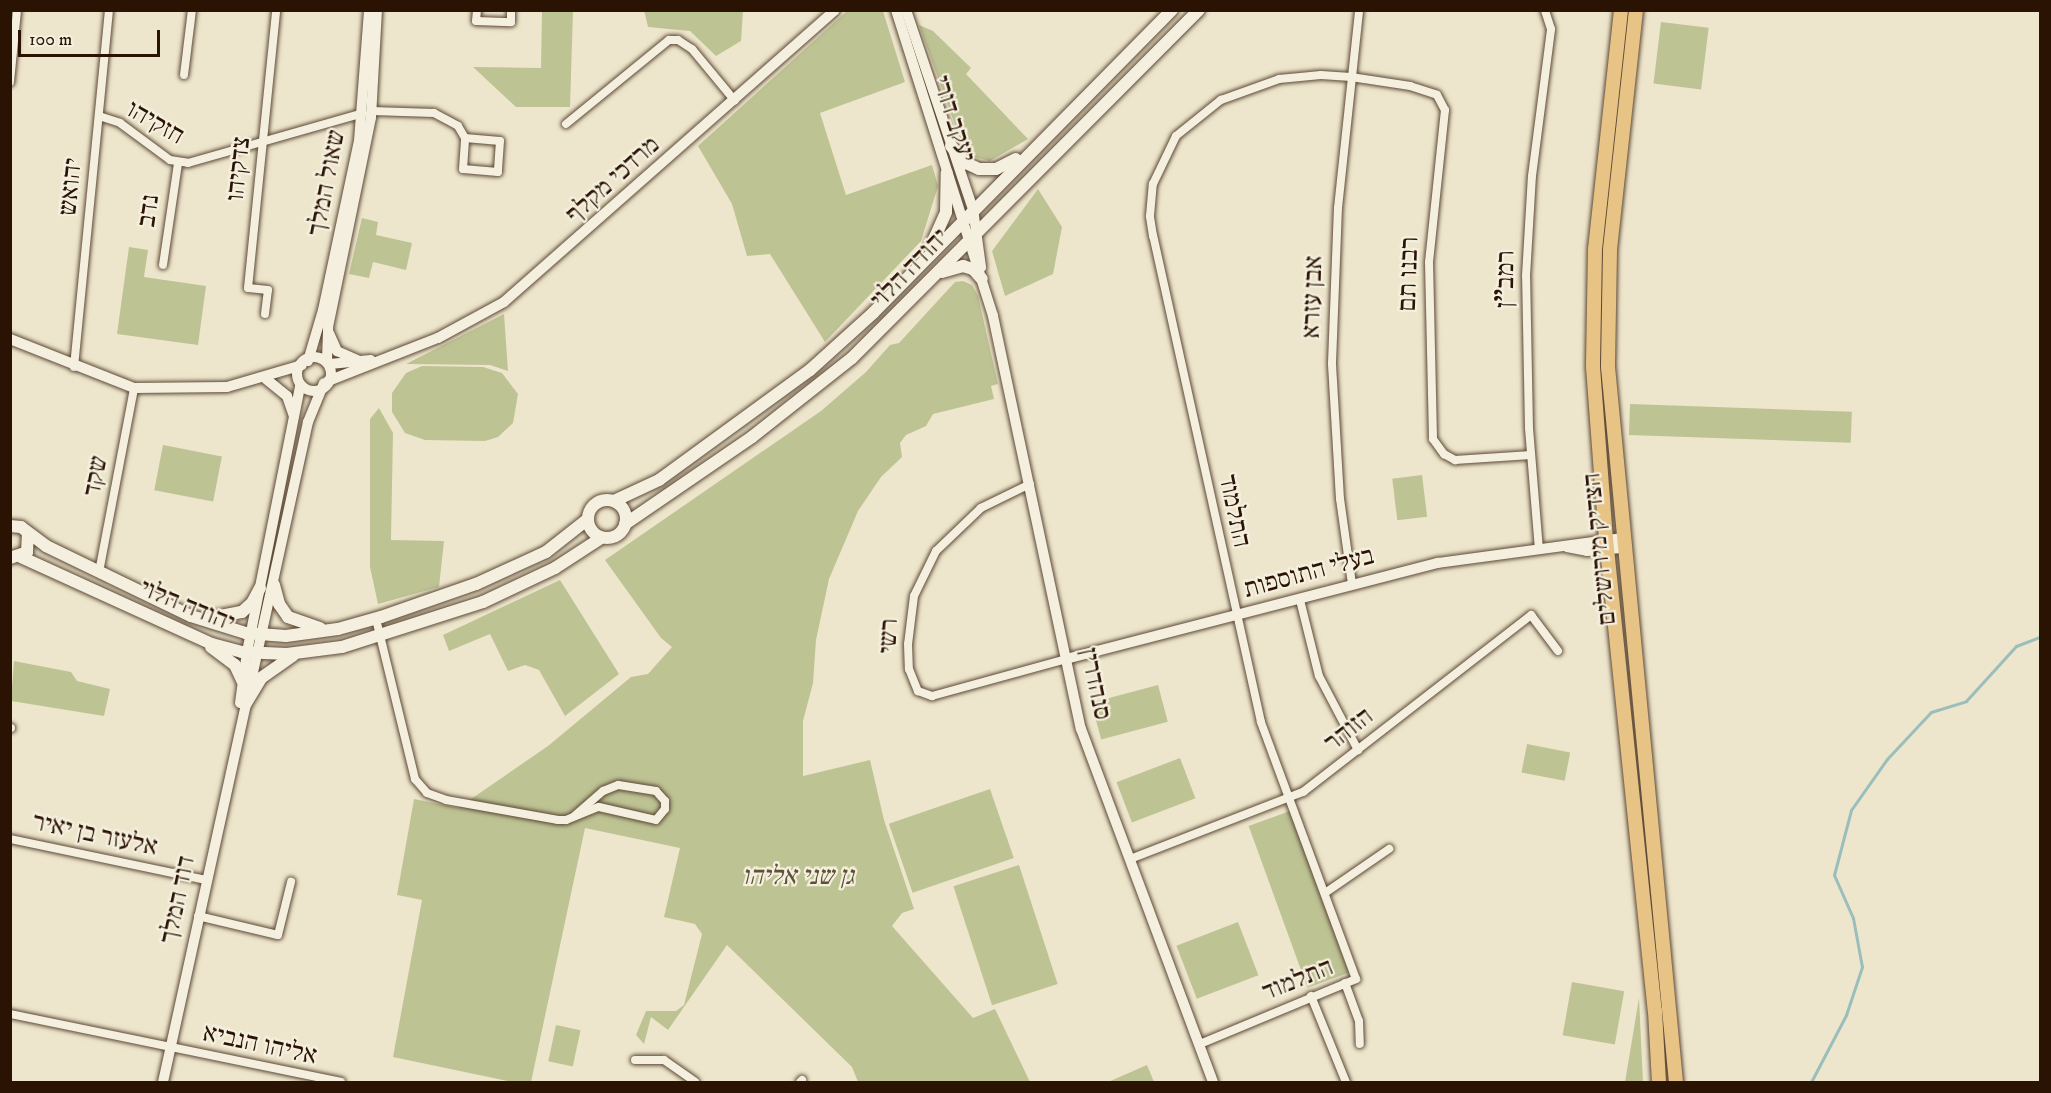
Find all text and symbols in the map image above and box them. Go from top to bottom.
scale bar [21,18,164,56]
text: 100 m [29,29,72,51]
street label: יעקב דורי [924,72,982,166]
street label: חזקיהו [120,94,190,152]
street label: שאול המלך [301,127,353,239]
street label: מרדכי מקלף [560,130,666,230]
street label: צדקיהו [220,135,258,203]
street label: יהואש [52,157,90,217]
street label: נדב [131,193,167,229]
street label: יהודה הלוי [864,222,956,316]
street label: רבנו תם [1392,236,1426,312]
street label: רמב"ן [1490,250,1522,308]
street label: אבן עזרא [1296,255,1330,339]
street label: שקד [77,453,115,499]
street label: הצדיק מירושלים [1576,471,1624,627]
street label: התלמוד [1211,472,1257,550]
street label: בעלי התוספות [1240,541,1378,605]
street label: יהודה הלוי [135,573,239,639]
street label: רשי [872,617,906,655]
street label: סנהדרין [1072,645,1118,723]
street label: הזוהר [1318,701,1380,759]
street label: אלעזר בן יאיר [30,807,160,863]
street label: דוד המלך [153,853,203,947]
park label: גן שני אליהו [742,861,854,893]
street label: התלמוד [1258,952,1338,1008]
street label: אליהו הנביא [200,1018,320,1072]

